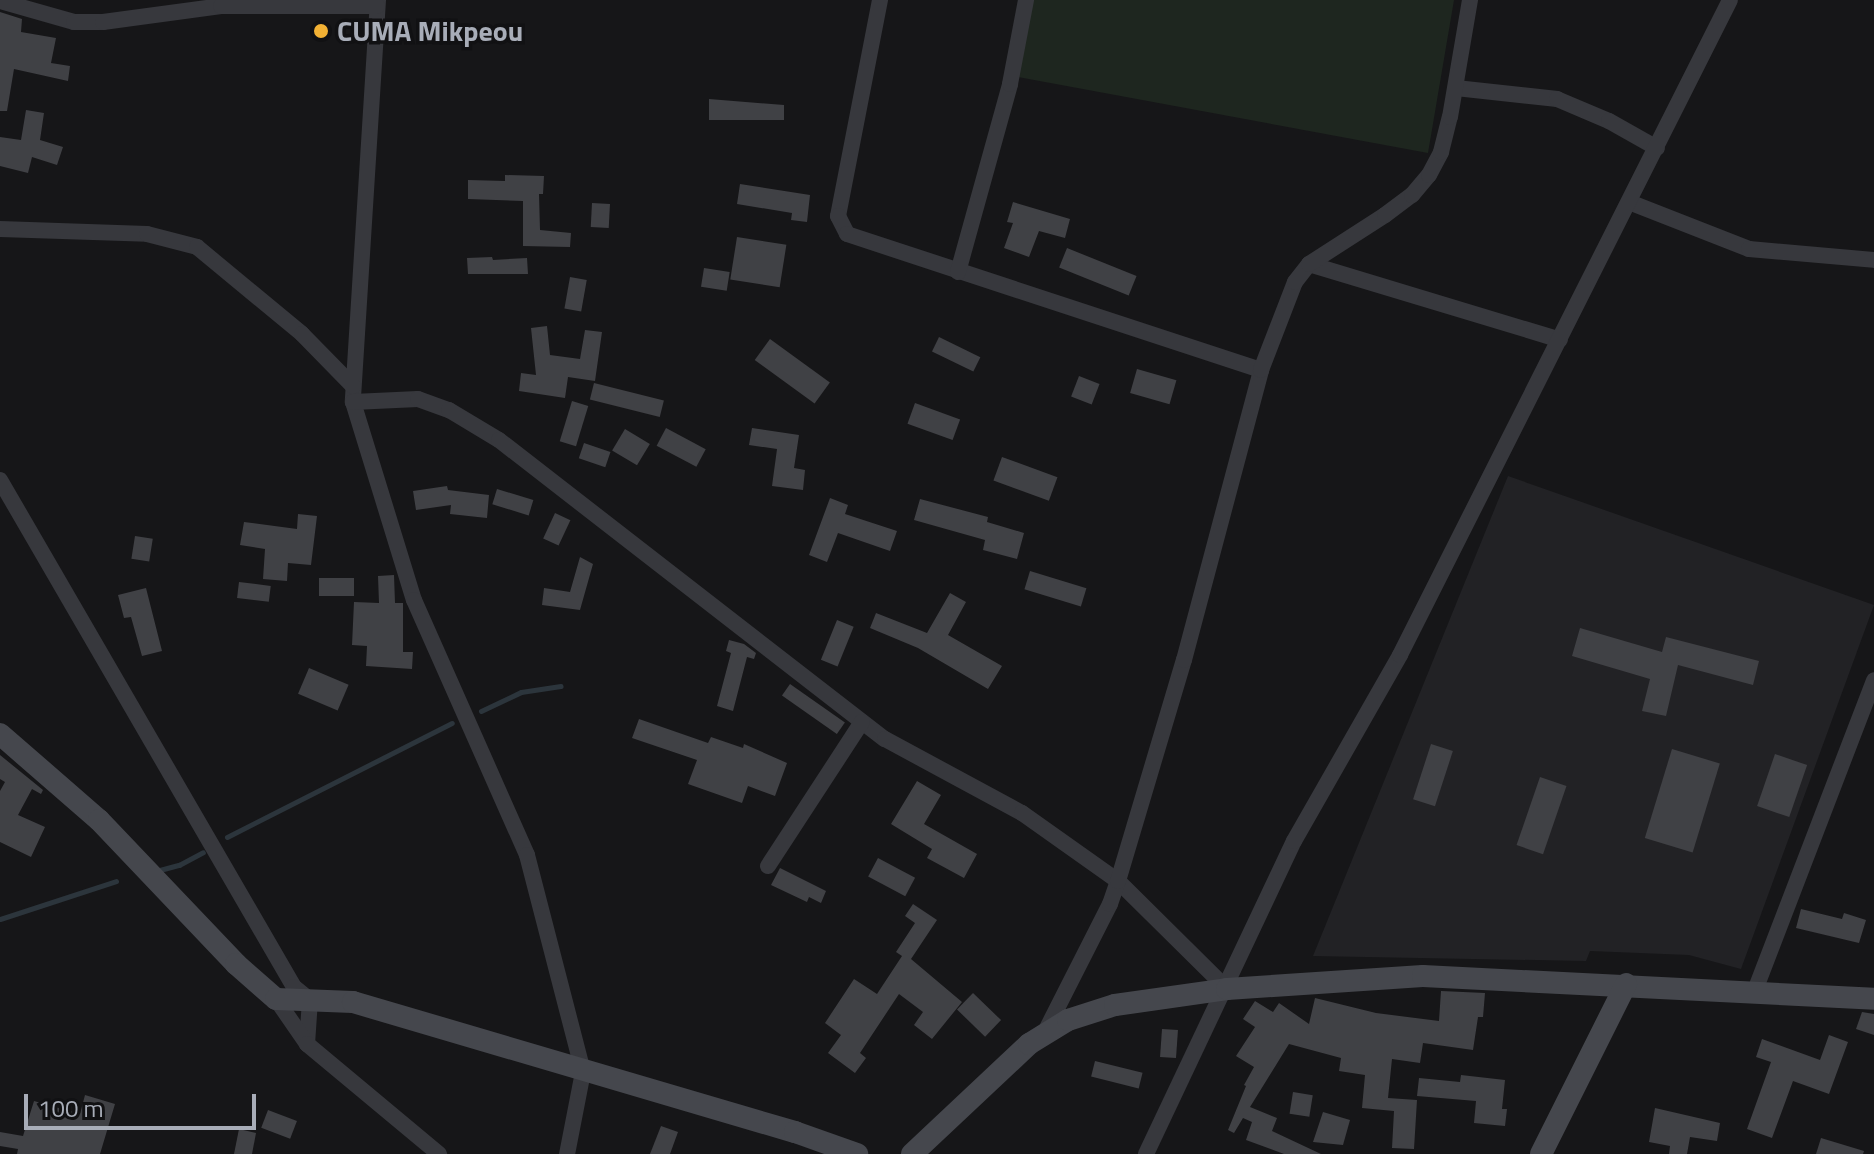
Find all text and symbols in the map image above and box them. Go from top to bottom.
place label: CUMA Mikpeou [337,14,523,48]
marker: CUMA Mikpeou [312,22,330,40]
scale bar [28,1078,260,1128]
text: 100 m [38,1090,104,1126]

